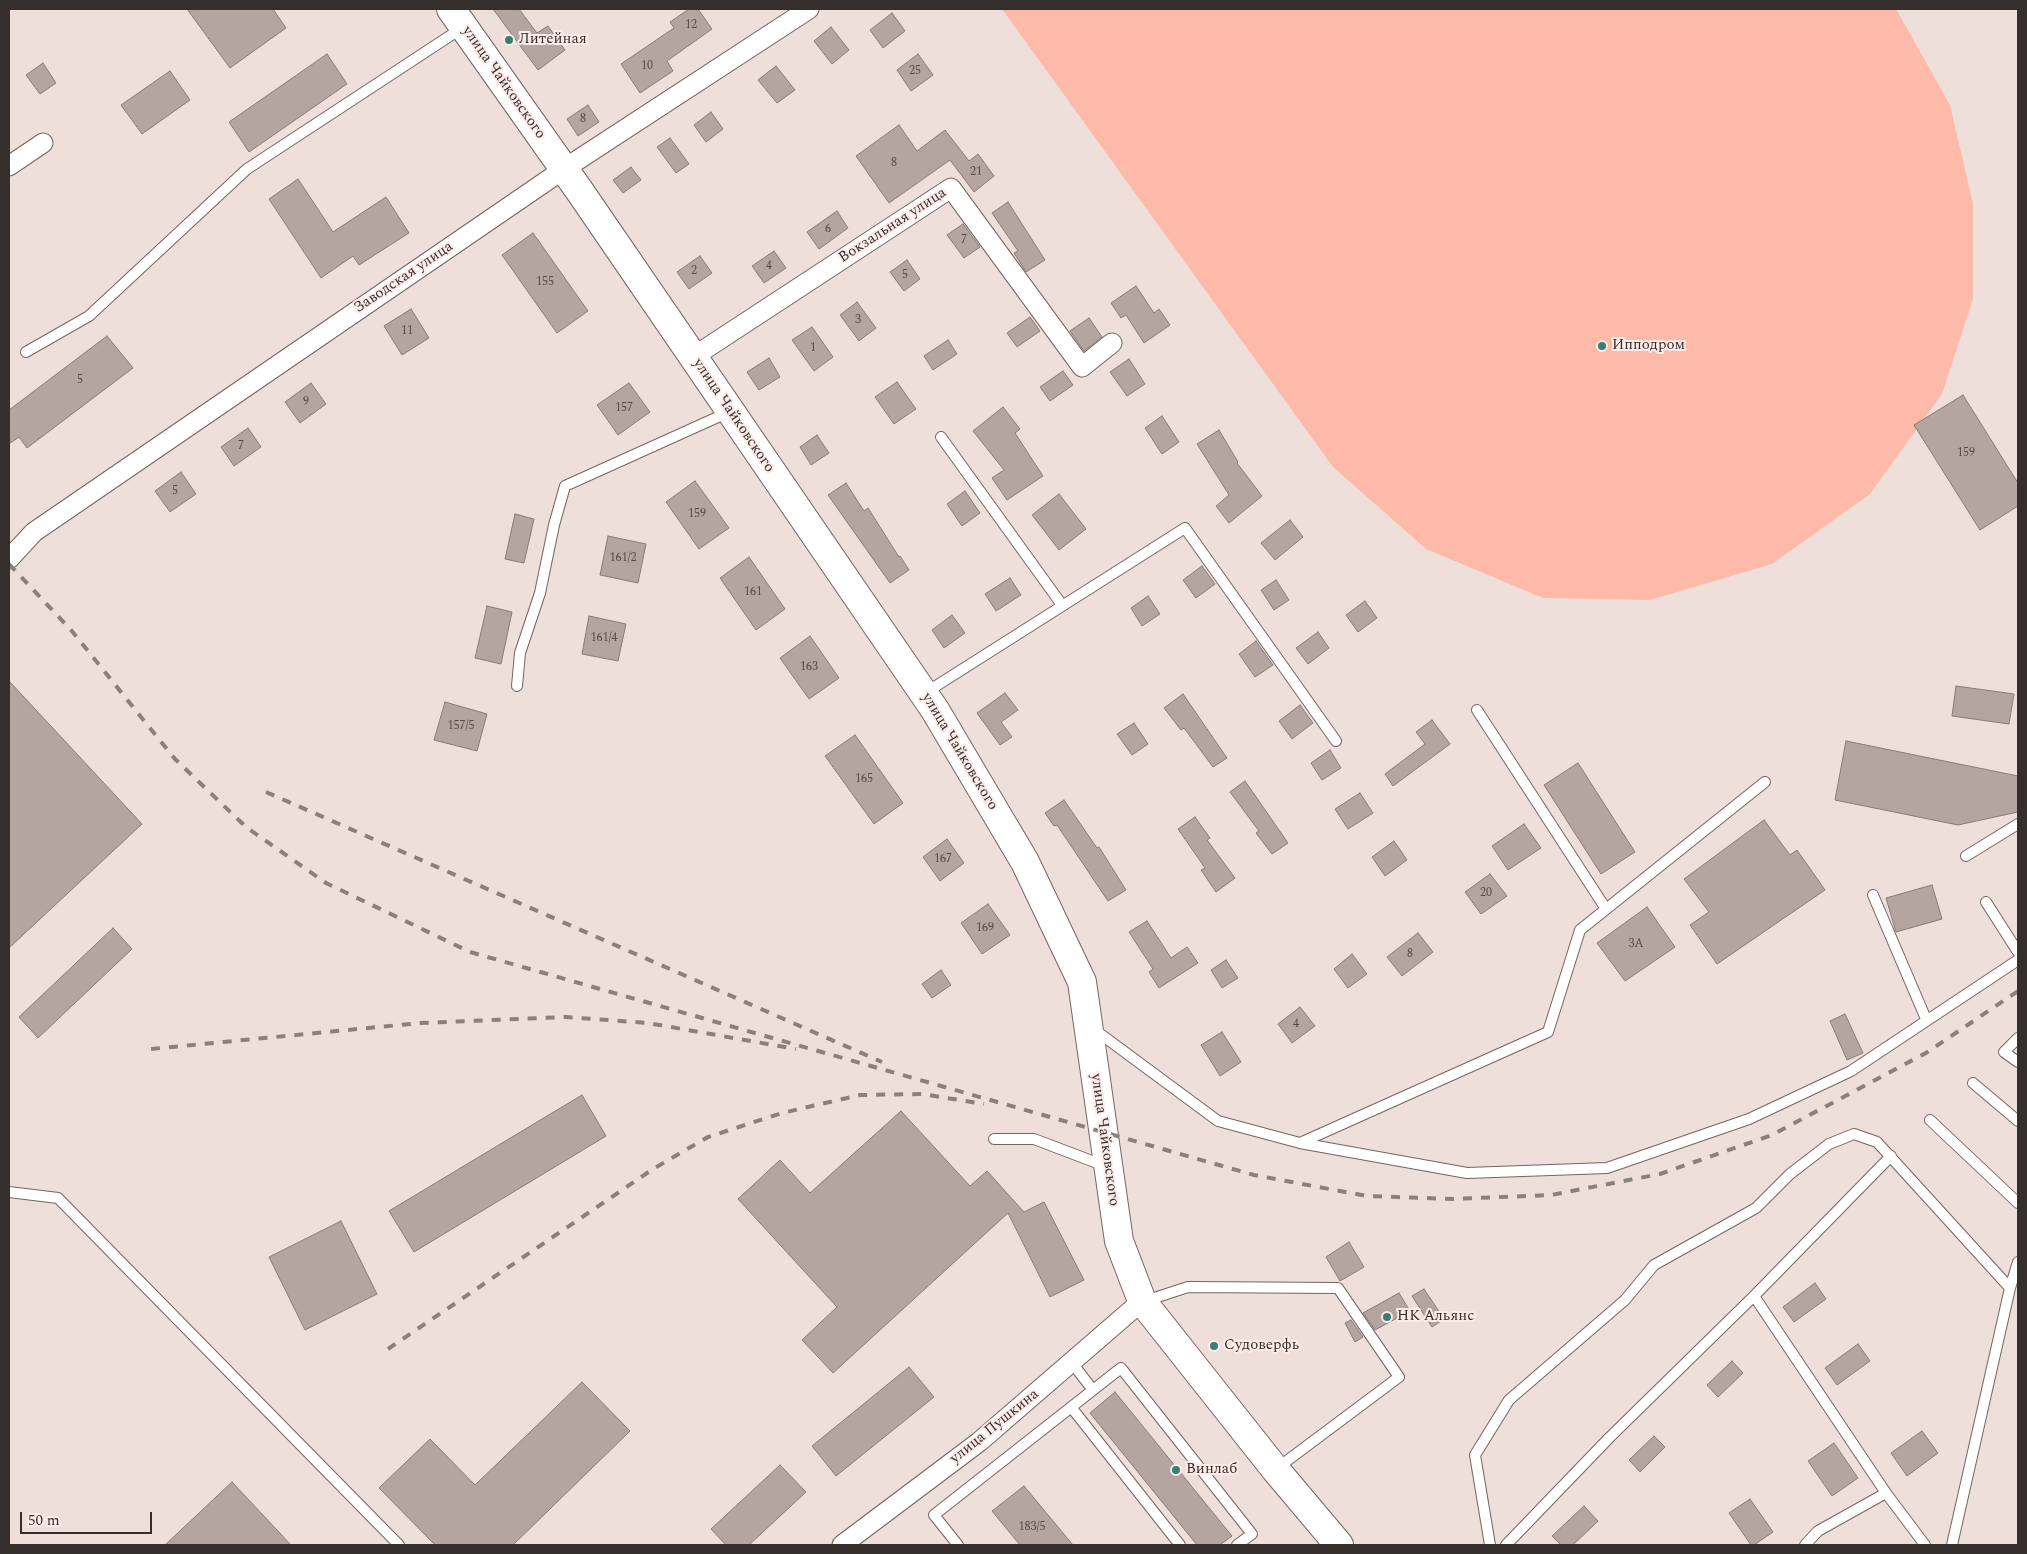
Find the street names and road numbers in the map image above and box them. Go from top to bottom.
street label: улица Чайковского [457,23,549,143]
street label: Вокзальная улица [836,184,950,268]
street label: Заводская улица [351,238,457,318]
street label: улица Чайковского [688,356,778,476]
street label: улица Чайковского [917,690,1001,814]
street label: улица Чайковского [1086,1073,1122,1207]
street label: улица Пушкина [947,1386,1043,1468]

